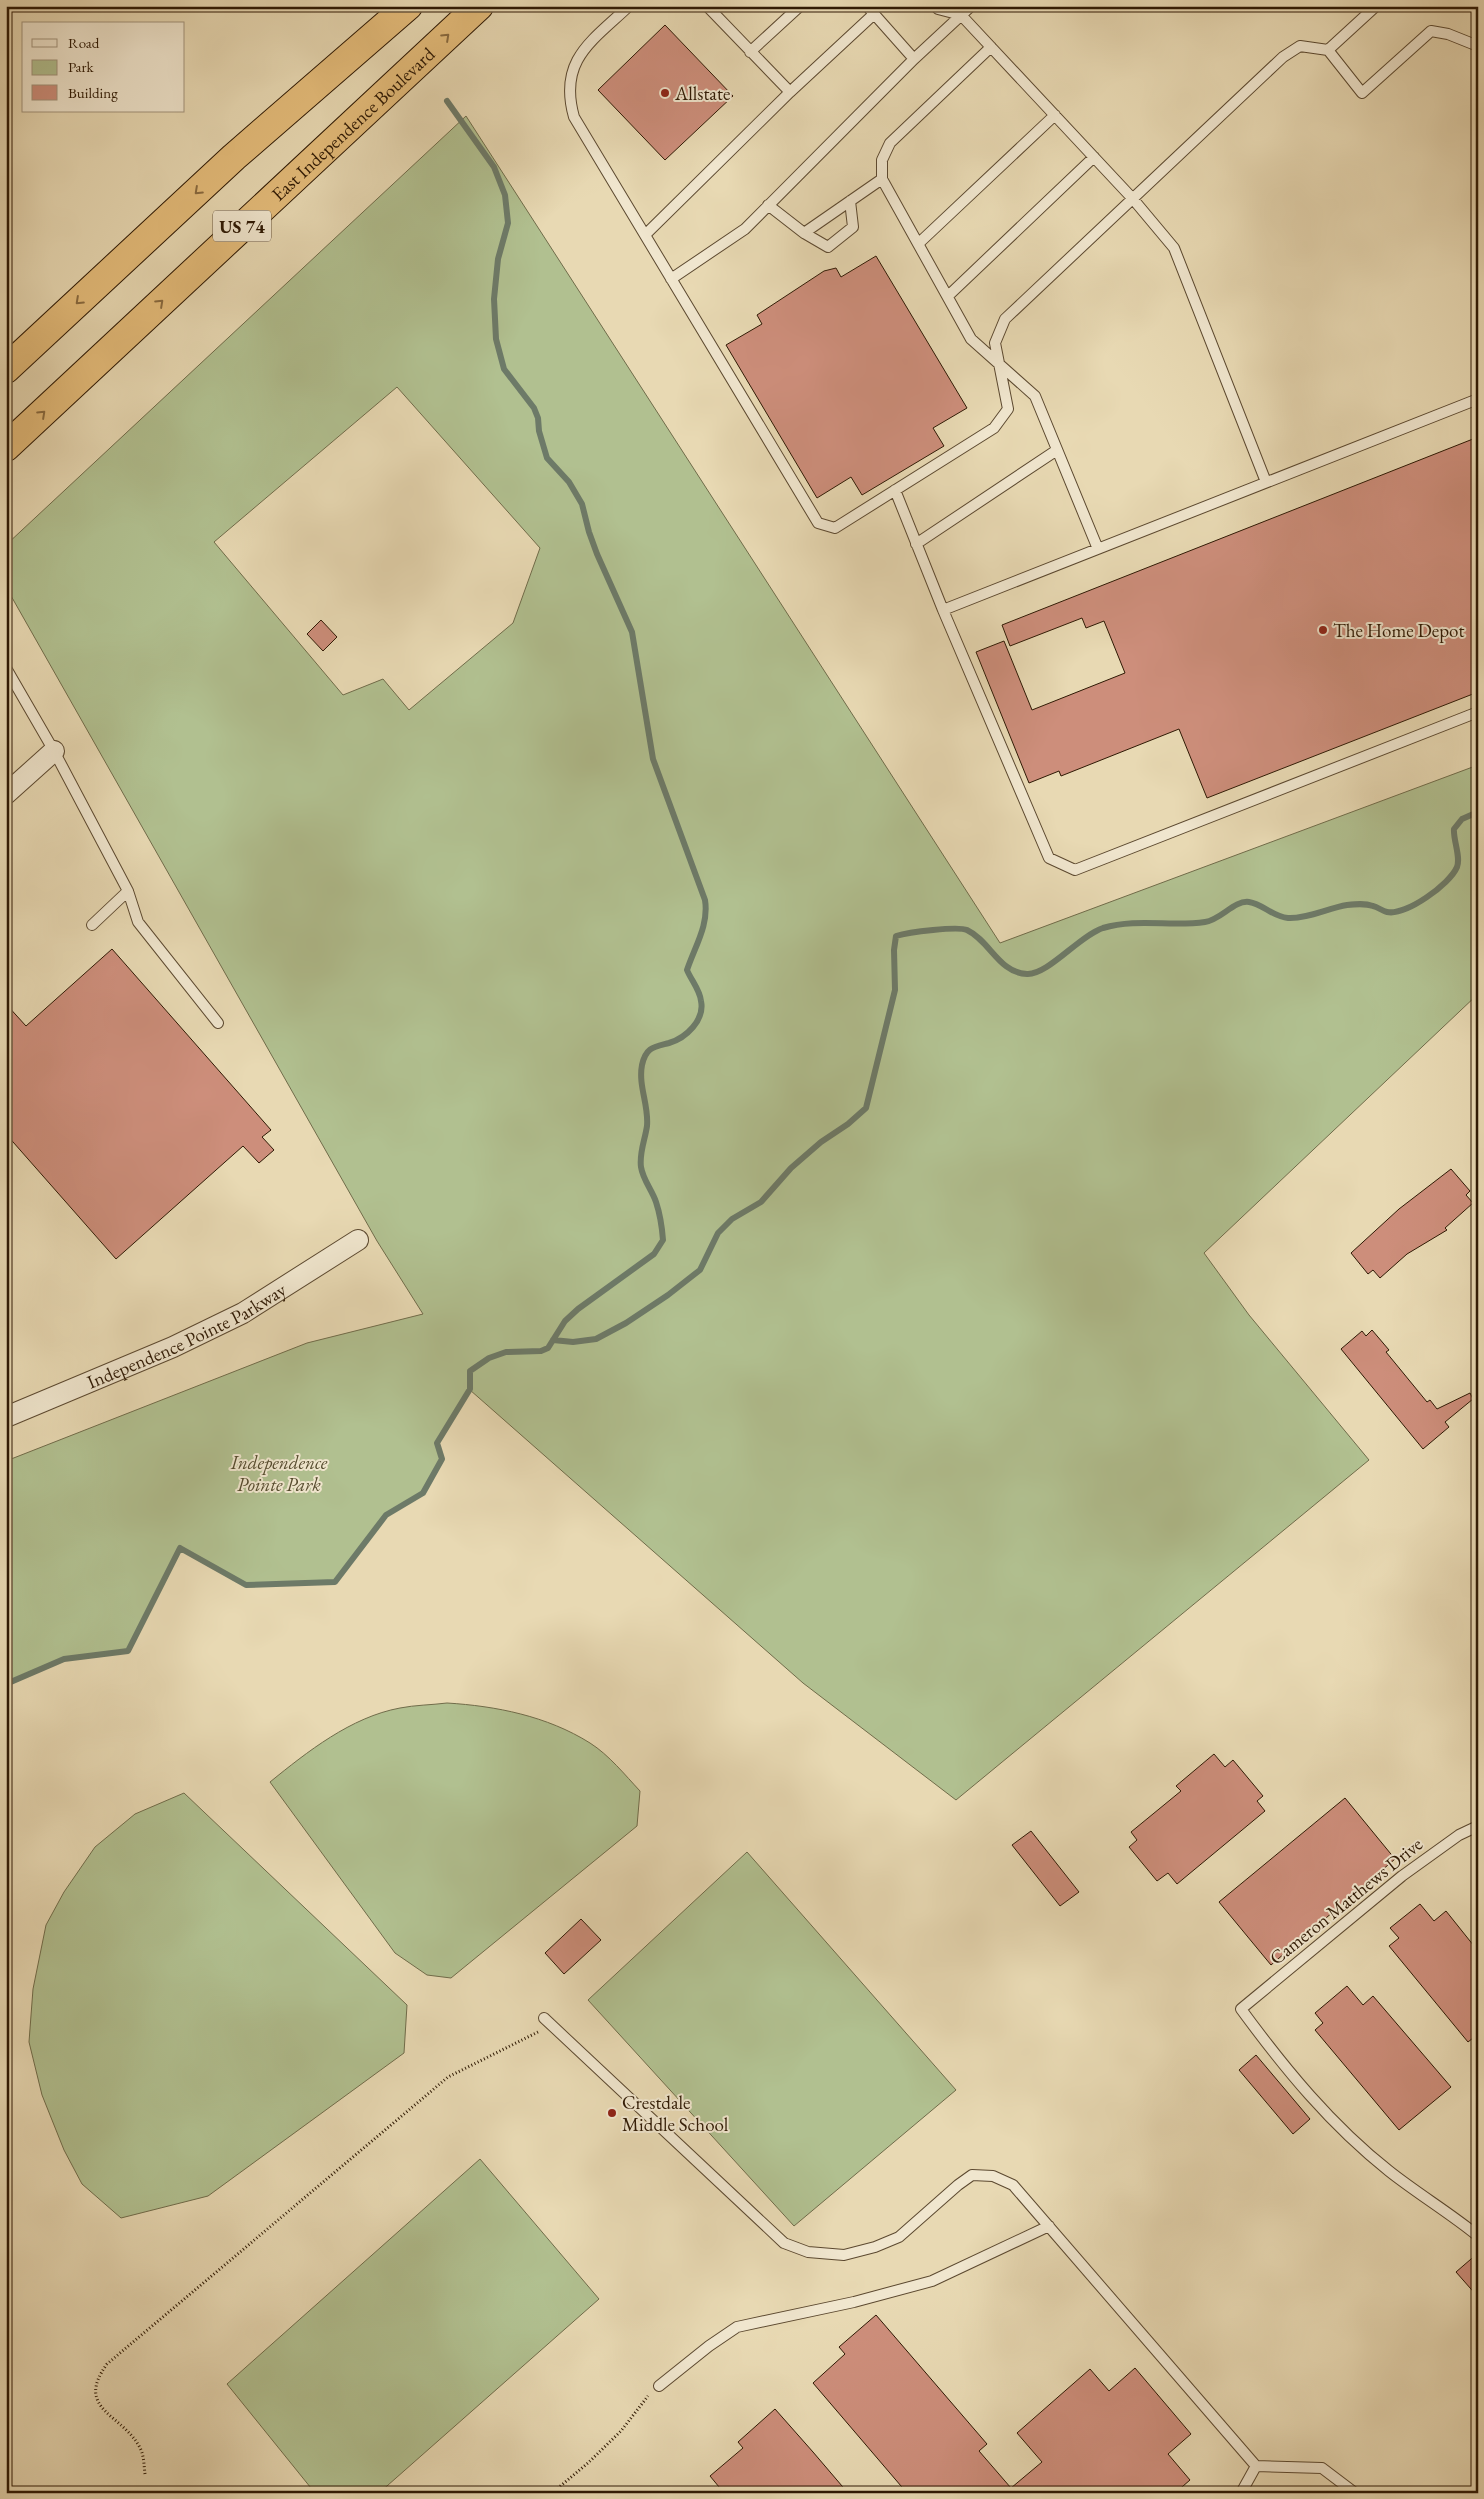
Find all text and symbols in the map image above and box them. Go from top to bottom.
legend [22,22,185,112]
text: Road [68,33,100,52]
one-way arrow [440,34,449,43]
street label: East Independence Boulevard [266,41,440,206]
text: Park [68,57,95,76]
place label: Allstate [674,81,730,106]
text: Building [68,83,118,102]
marker: Allstate [659,87,671,99]
one-way arrow [195,185,204,194]
road number: US 74 [213,210,271,242]
one-way arrow [76,295,85,304]
one-way arrow [155,300,164,309]
one-way arrow [36,411,45,420]
place label: The Home Depot [1333,618,1465,643]
marker: The Home Depot [1317,624,1329,636]
street label: Independence Pointe Parkway [83,1276,291,1394]
park label: Independence Pointe Park [230,1450,328,1497]
street label: Cameron Matthews Drive [1264,1832,1428,1970]
place label: Crestdale Middle School [622,2090,729,2137]
marker: Crestdale Middle School [606,2107,618,2119]

